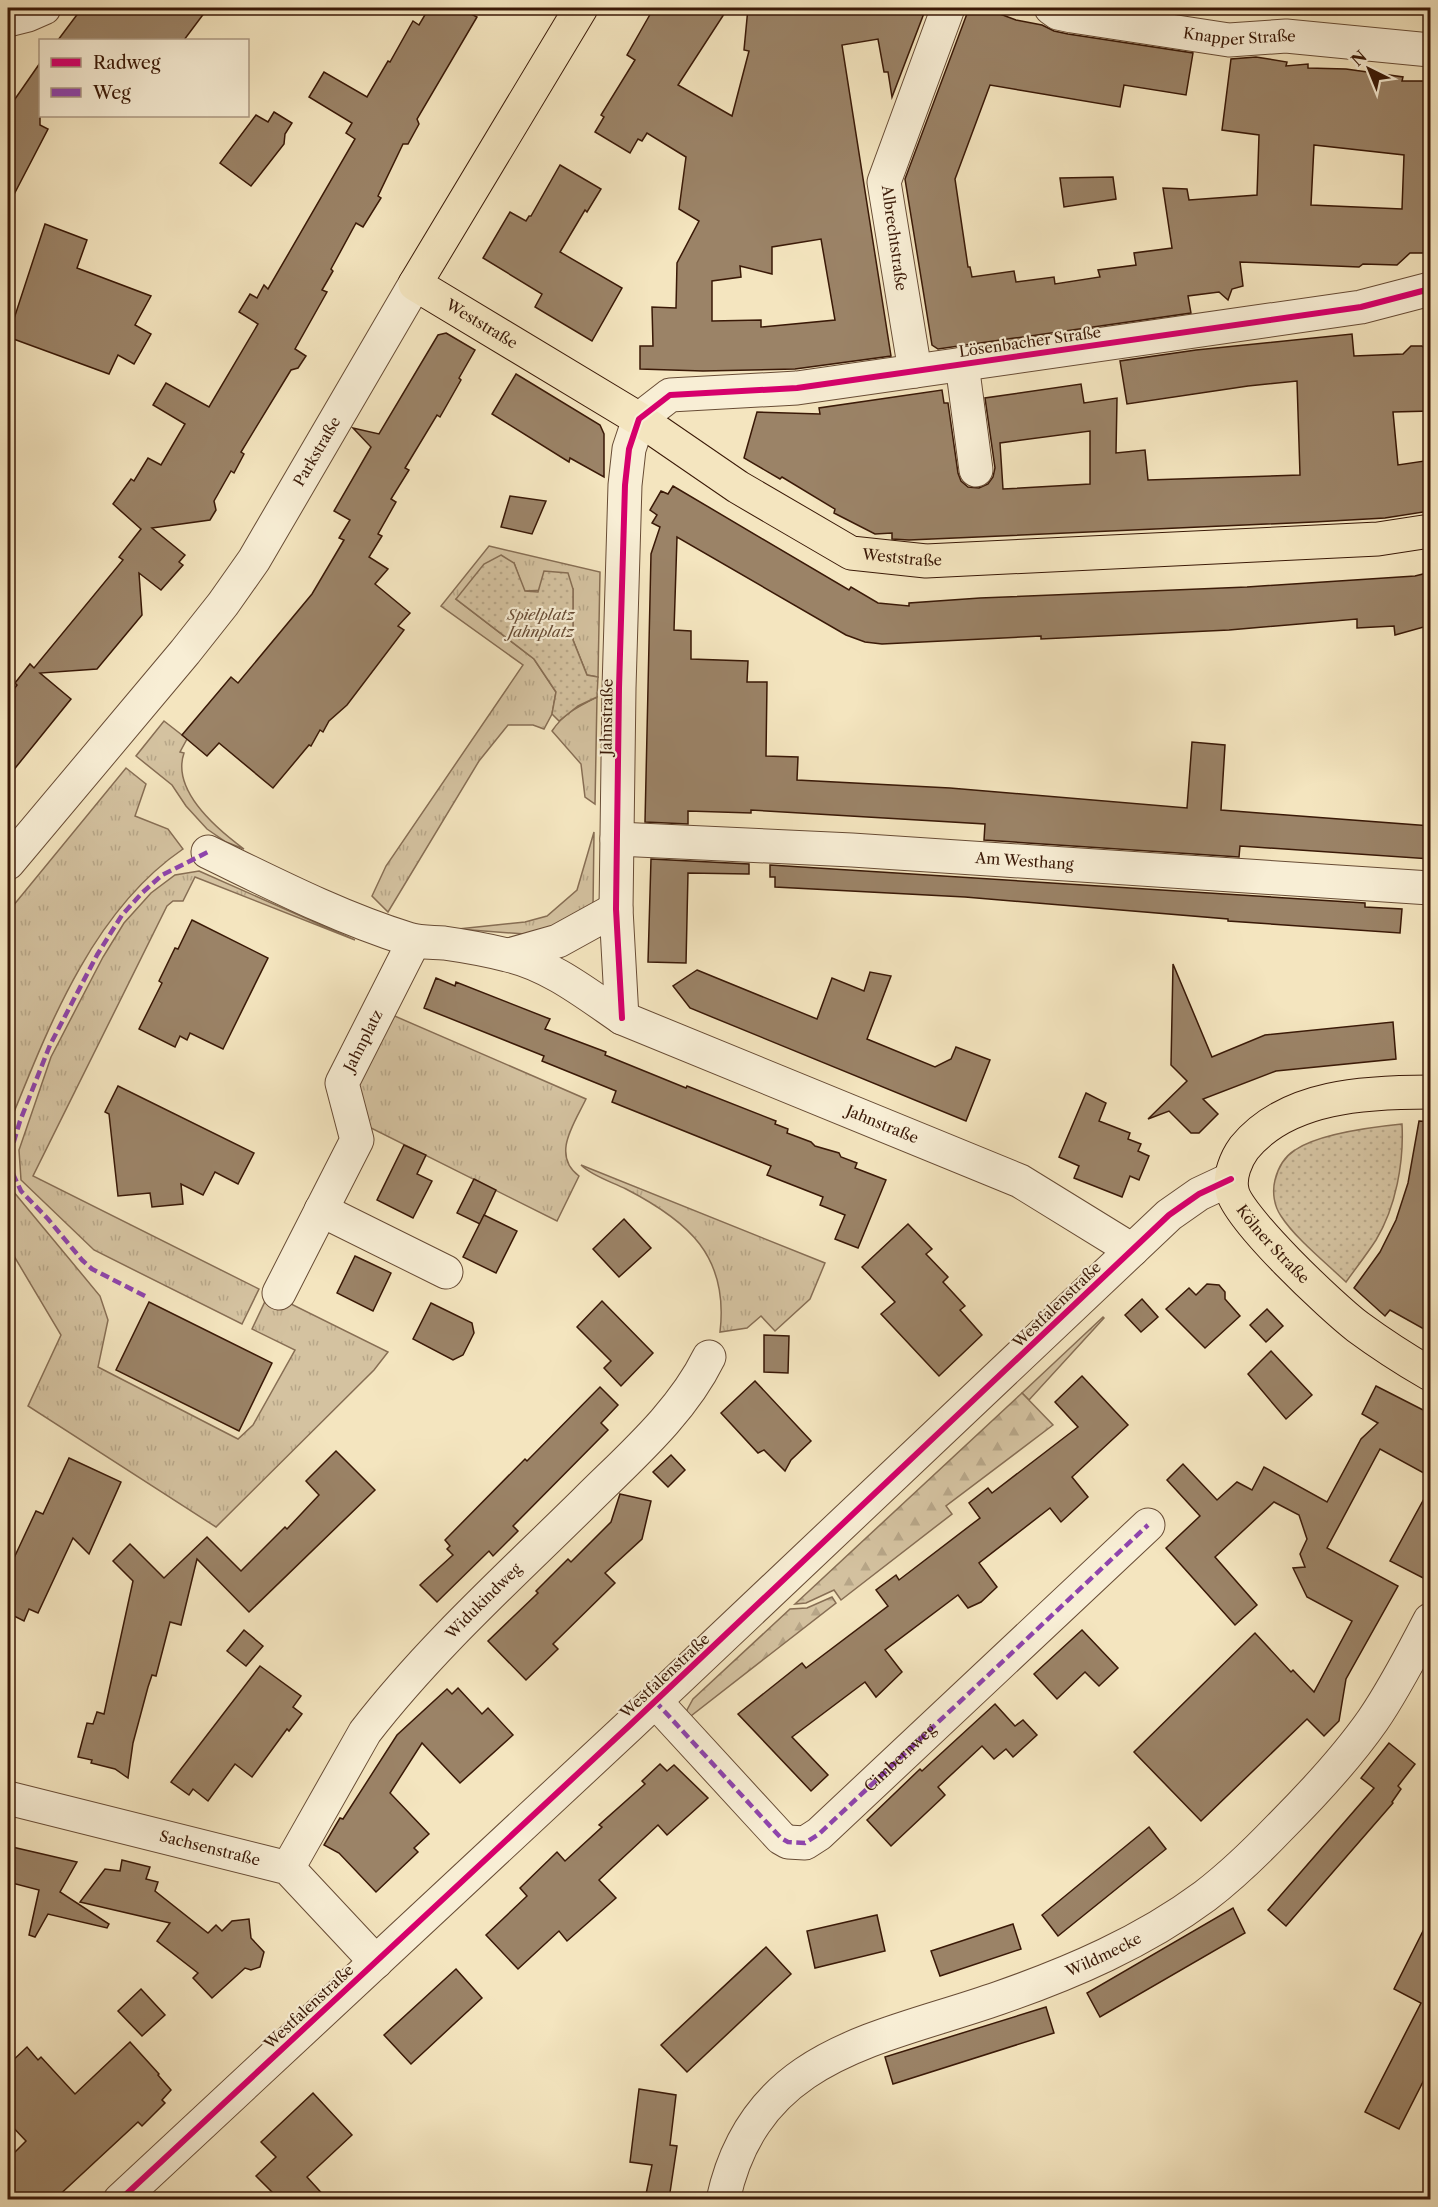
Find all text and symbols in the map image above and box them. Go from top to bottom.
street label: Knapper Straße [1182,23,1297,49]
legend [39,39,249,117]
north arrow [1339,39,1399,99]
text: N [1347,46,1371,70]
text: Radweg [93,52,161,74]
text: Weg [92,82,131,104]
street label: Albrechtstraße [878,183,911,292]
street label: Weststraße [442,294,521,353]
street label: Lösenbacher Straße [958,322,1102,361]
street label: Parkstraße [289,413,345,490]
street label: Weststraße [860,544,942,570]
park label: Spielplatz Jahnplatz [504,605,576,641]
street label: Jahnstraße [596,679,617,757]
street label: Am Westhang [974,848,1074,874]
street label: Jahnplatz [339,1006,387,1076]
street label: Jahnstraße [842,1100,921,1147]
street label: Kölner Straße [1232,1201,1314,1287]
street label: Westfalenstraße [1008,1258,1105,1352]
street label: Widukindweg [441,1559,525,1643]
street label: Westfalenstraße [615,1629,713,1723]
street label: Cimbernweg [860,1719,939,1796]
street label: Sachsenstraße [158,1826,262,1870]
street label: Wildmecke [1062,1928,1145,1981]
street label: Westfalenstraße [259,1960,357,2054]

